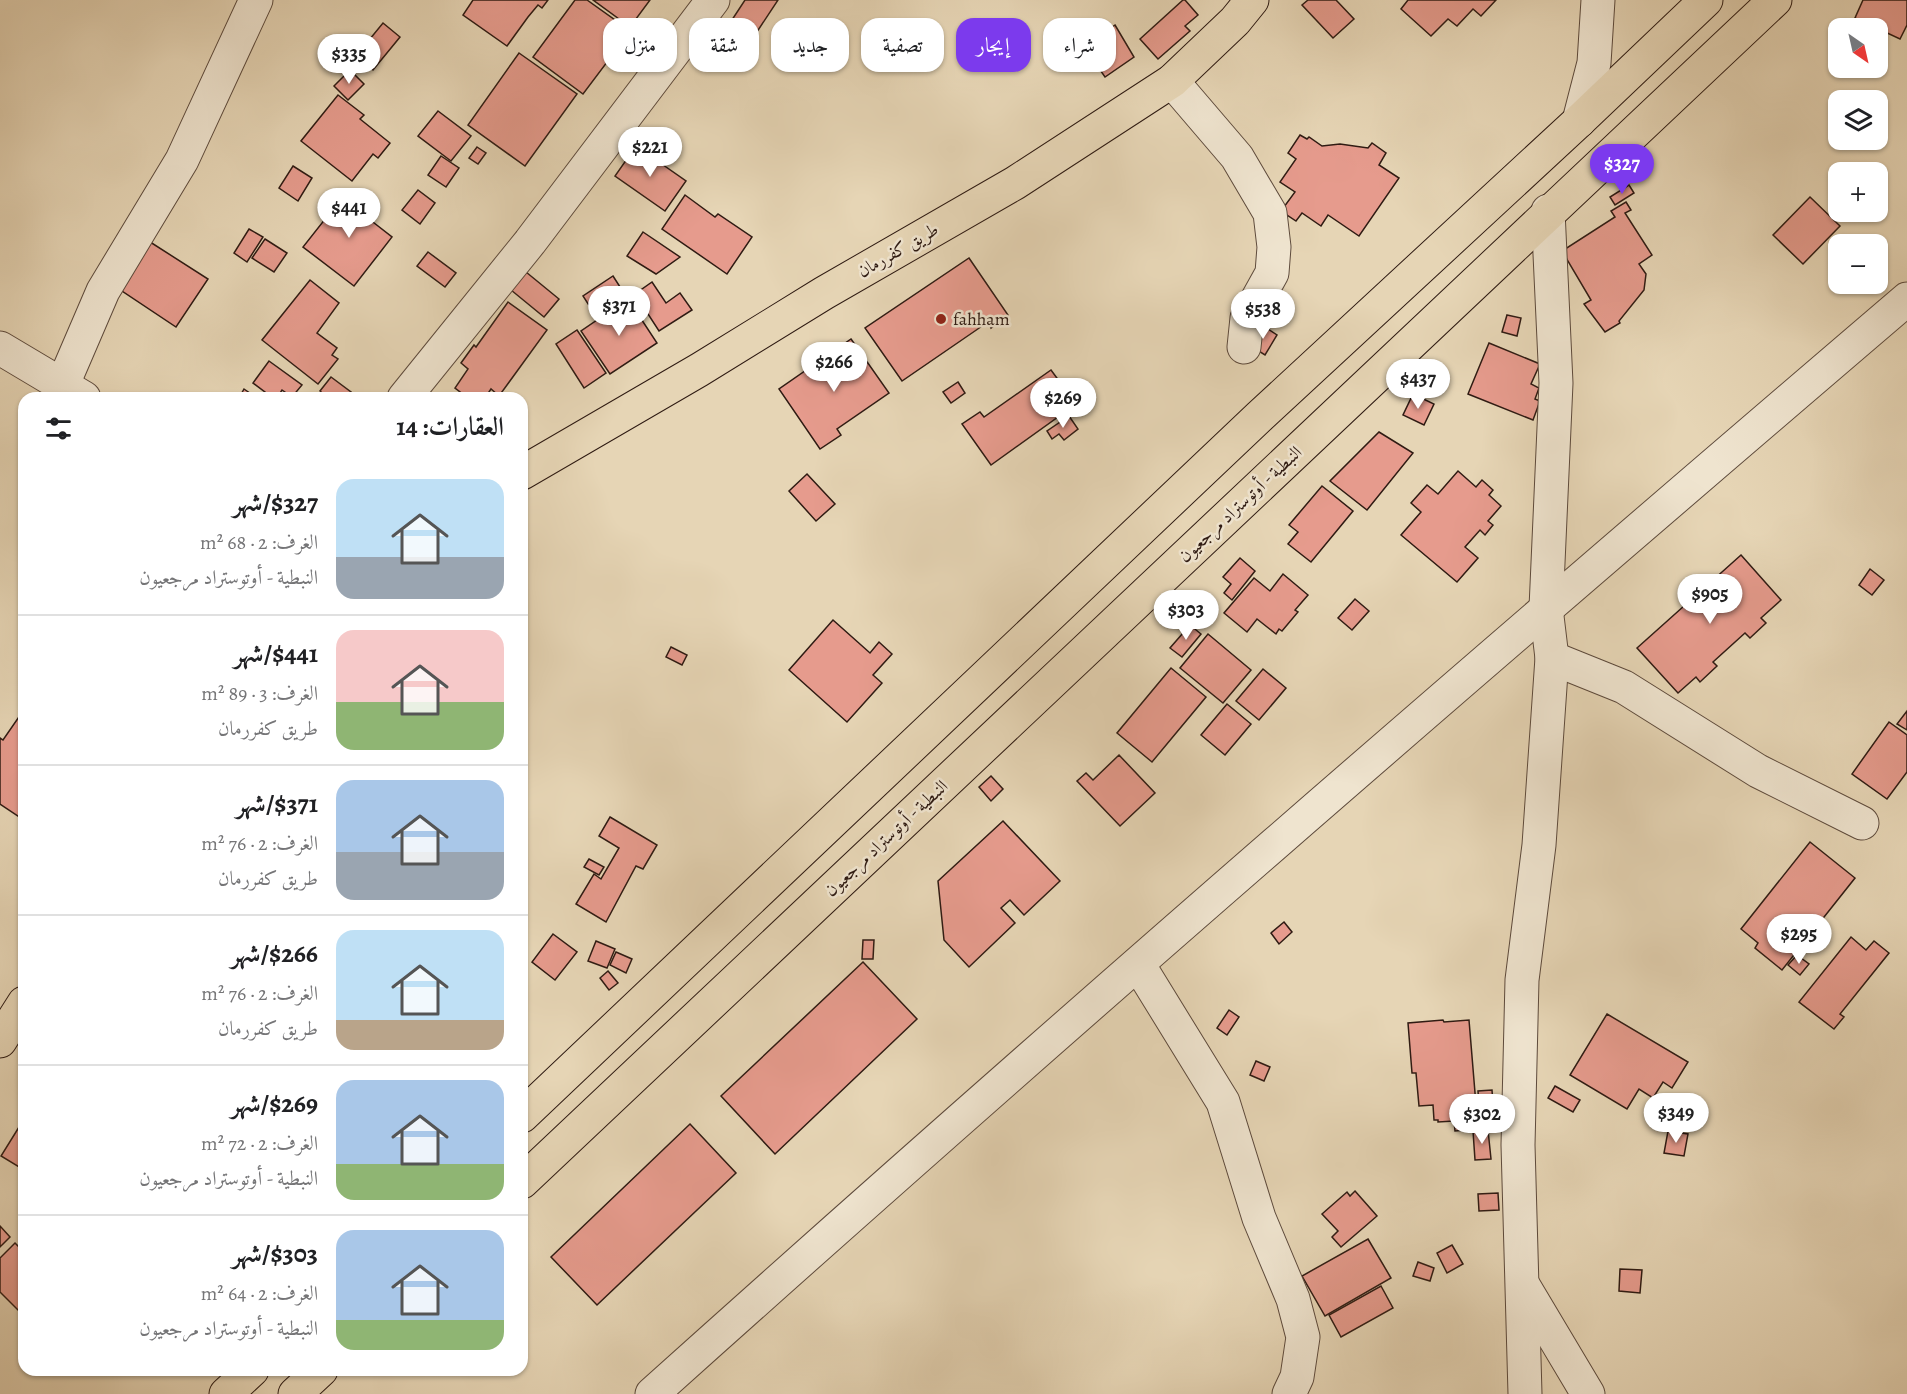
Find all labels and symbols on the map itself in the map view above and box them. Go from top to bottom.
north arrow [1828,18,1888,78]
pin: $335 [313,34,385,85]
pin: $221 [614,127,686,178]
pin: $327 [1586,144,1658,195]
pin: $441 [313,188,385,239]
street label: طريق كفررمان [853,217,943,283]
pin: $371 [583,286,655,337]
pin: $538 [1227,289,1299,340]
place label: fahham [953,307,1010,331]
marker: fahham [934,312,948,326]
pin: $266 [798,342,870,393]
pin: $437 [1382,359,1454,410]
pin: $269 [1027,378,1099,429]
street label: النبطية - أوتوستراد مرجعيون [1172,440,1308,568]
pin: $905 [1674,574,1746,625]
pin: $303 [1150,590,1222,641]
street label: النبطية - أوتوستراد مرجعيون [818,774,954,902]
pin: $295 [1763,914,1835,965]
pin: $349 [1640,1093,1712,1144]
pin: $302 [1446,1094,1518,1145]

